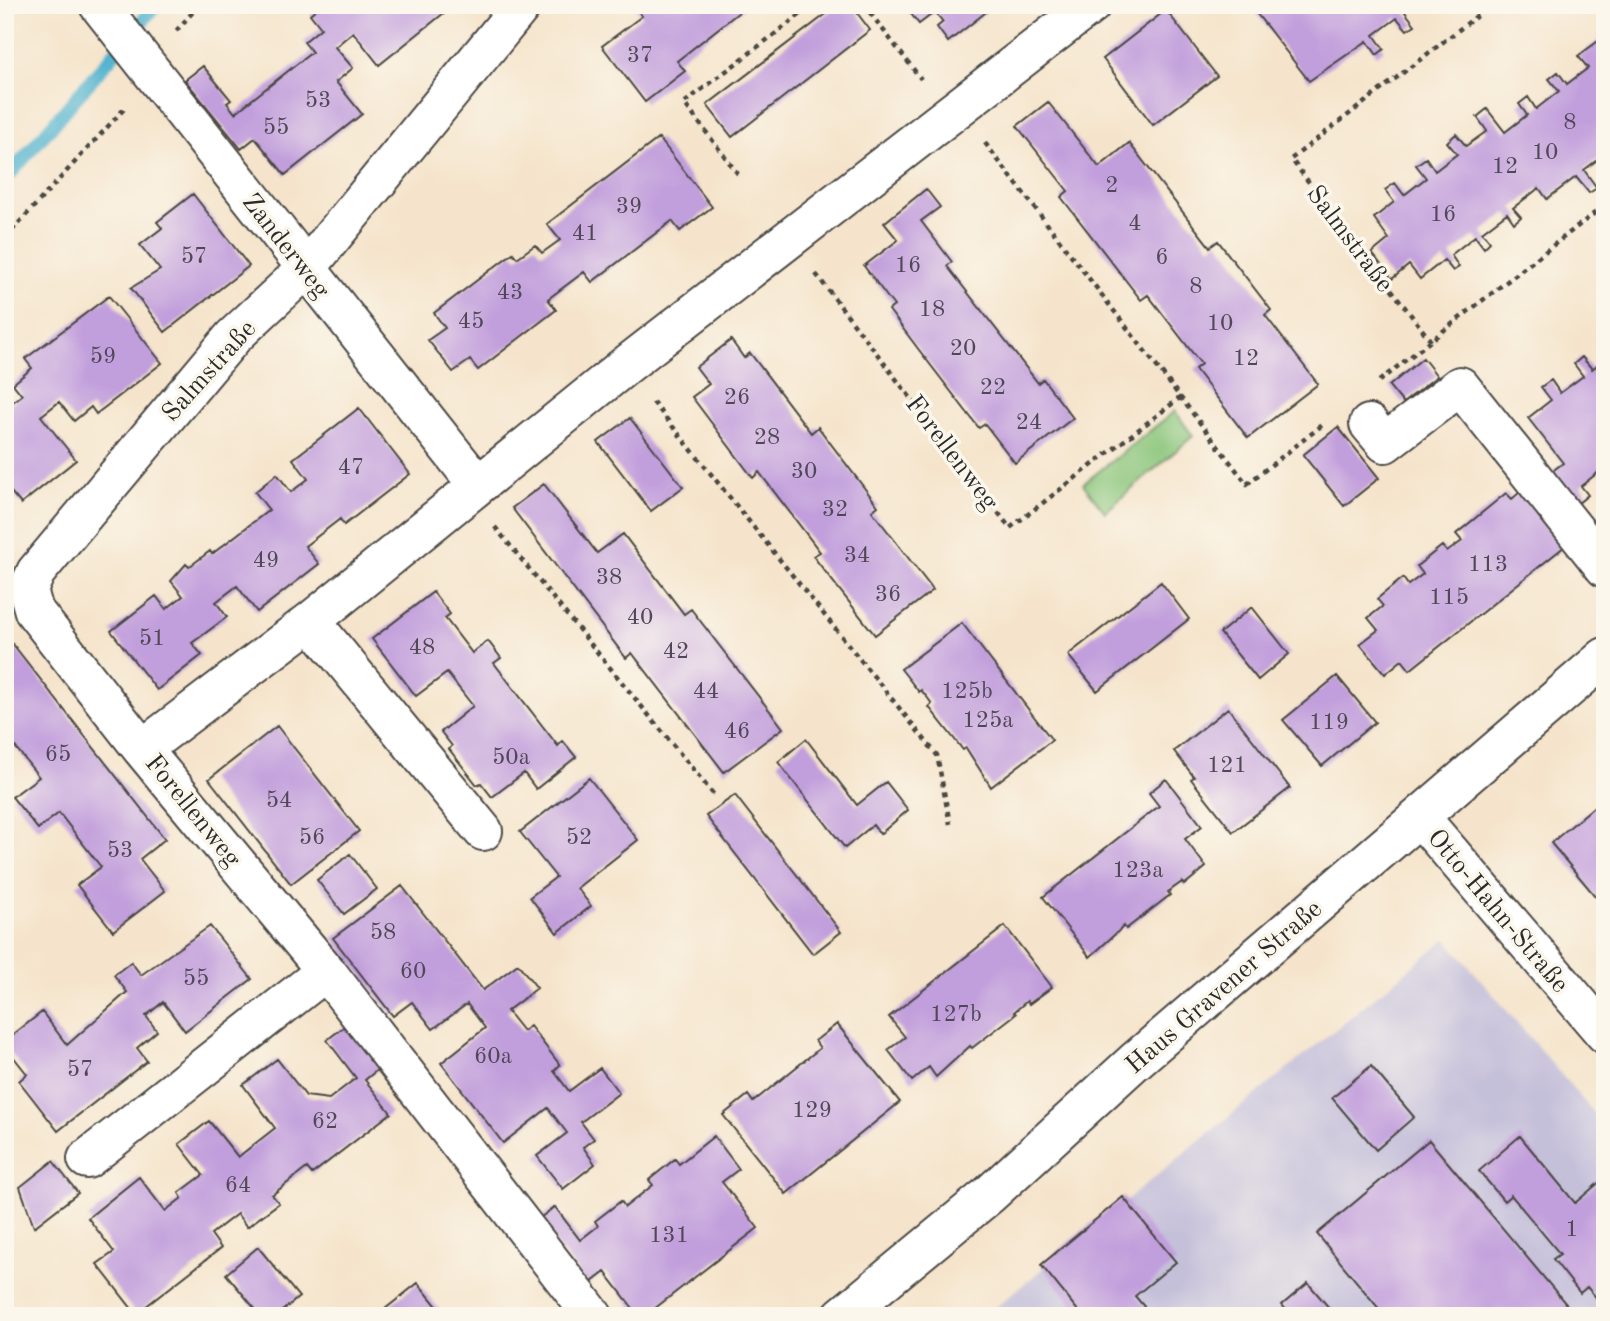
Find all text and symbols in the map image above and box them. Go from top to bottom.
house number: 37 [627,44,653,67]
house number: 53 [305,89,331,112]
house number: 8 [1563,111,1577,134]
house number: 55 [263,116,289,139]
house number: 10 [1532,141,1558,164]
house number: 12 [1492,155,1518,178]
house number: 2 [1105,174,1119,197]
street label: Salmstraße [1301,181,1398,297]
street label: Zanderweg [237,189,334,303]
house number: 39 [616,195,642,218]
house number: 16 [1430,203,1456,226]
house number: 4 [1128,212,1142,235]
house number: 41 [572,222,598,245]
house number: 57 [181,245,207,268]
house number: 6 [1155,246,1169,269]
house number: 16 [895,254,921,277]
house number: 8 [1189,275,1203,298]
house number: 43 [497,281,523,304]
house number: 18 [919,298,945,321]
house number: 45 [458,310,484,333]
house number: 10 [1207,312,1233,335]
street label: Salmstraße [158,316,261,427]
house number: 20 [950,337,976,360]
house number: 59 [90,345,116,368]
house number: 12 [1233,347,1259,370]
house number: 22 [980,376,1006,399]
house number: 26 [724,386,750,409]
street label: Forellenweg [900,391,1003,515]
house number: 24 [1016,411,1042,434]
house number: 28 [754,426,780,449]
house number: 47 [338,456,364,479]
house number: 30 [791,460,817,483]
house number: 32 [822,498,848,521]
house number: 34 [844,544,870,567]
house number: 49 [253,549,279,572]
house number: 113 [1468,553,1508,576]
house number: 38 [596,566,622,589]
house number: 36 [875,583,901,606]
house number: 115 [1429,586,1469,609]
house number: 40 [627,606,653,629]
house number: 51 [139,627,165,650]
house number: 48 [409,636,435,659]
house number: 42 [663,640,689,663]
house number: 44 [693,680,719,703]
house number: 125b [941,680,993,703]
house number: 125a [962,709,1014,732]
house number: 119 [1309,711,1349,734]
house number: 46 [724,720,750,743]
house number: 65 [45,743,71,766]
house number: 50a [492,746,530,769]
street label: Forellenweg [139,750,245,872]
house number: 121 [1207,754,1247,777]
house number: 54 [266,789,292,812]
street label: Otto-Hahn-Straße [1422,825,1573,998]
house number: 56 [299,826,325,849]
house number: 52 [566,826,592,849]
house number: 53 [107,839,133,862]
house number: 123a [1112,859,1164,882]
street label: Haus Gravener Straße [1121,896,1327,1079]
house number: 58 [370,921,396,944]
house number: 60 [400,960,426,983]
house number: 55 [183,967,209,990]
house number: 127b [930,1003,982,1026]
house number: 60a [474,1045,512,1068]
house number: 57 [67,1058,93,1081]
house number: 129 [792,1099,832,1122]
house number: 62 [312,1110,338,1133]
house number: 64 [225,1174,251,1197]
house number: 1 [1565,1218,1579,1241]
house number: 131 [649,1224,689,1247]

